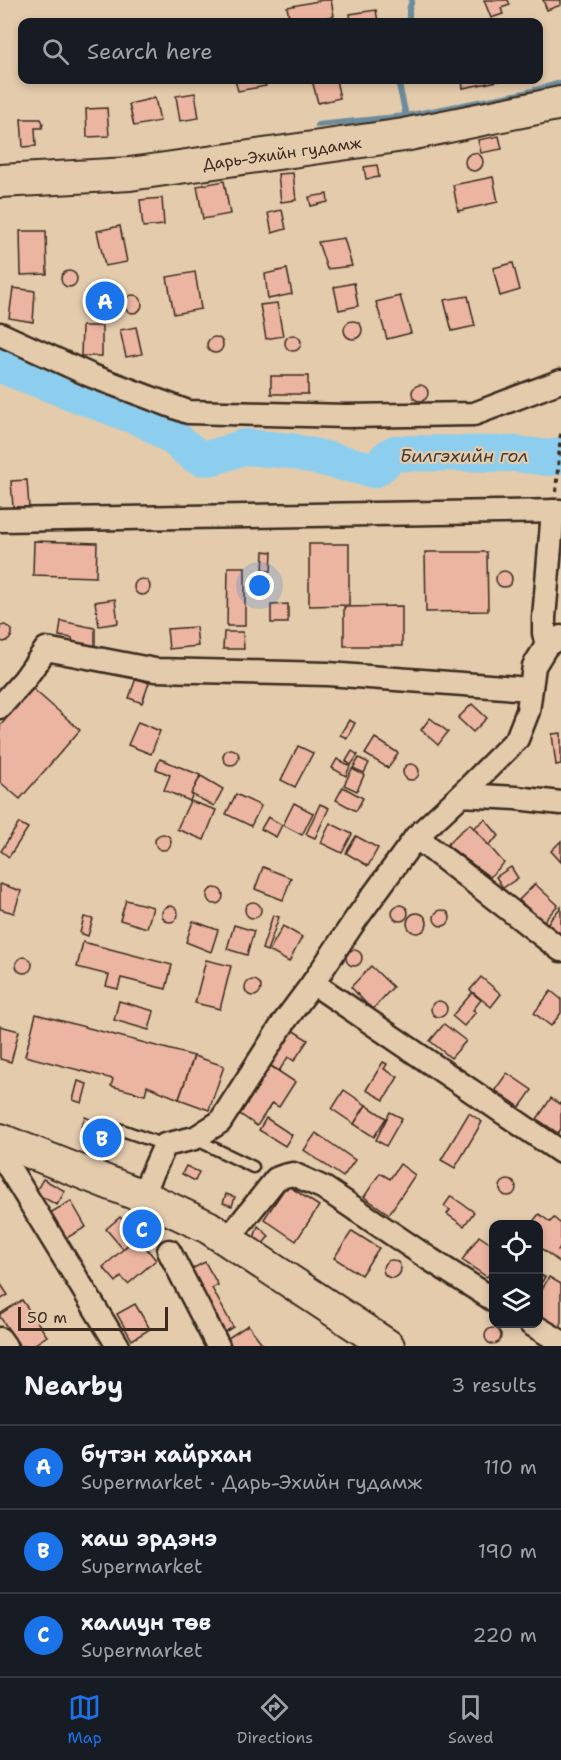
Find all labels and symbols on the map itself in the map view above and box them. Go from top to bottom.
street label: Дарь-Эхийн гудамж [201,132,363,175]
pin: A [86,278,124,324]
water label: Билгэхийн гол [400,444,528,468]
your location [245,571,274,600]
pin: B [82,1116,122,1160]
pin: C [122,1206,162,1252]
scale bar [18,1304,168,1332]

